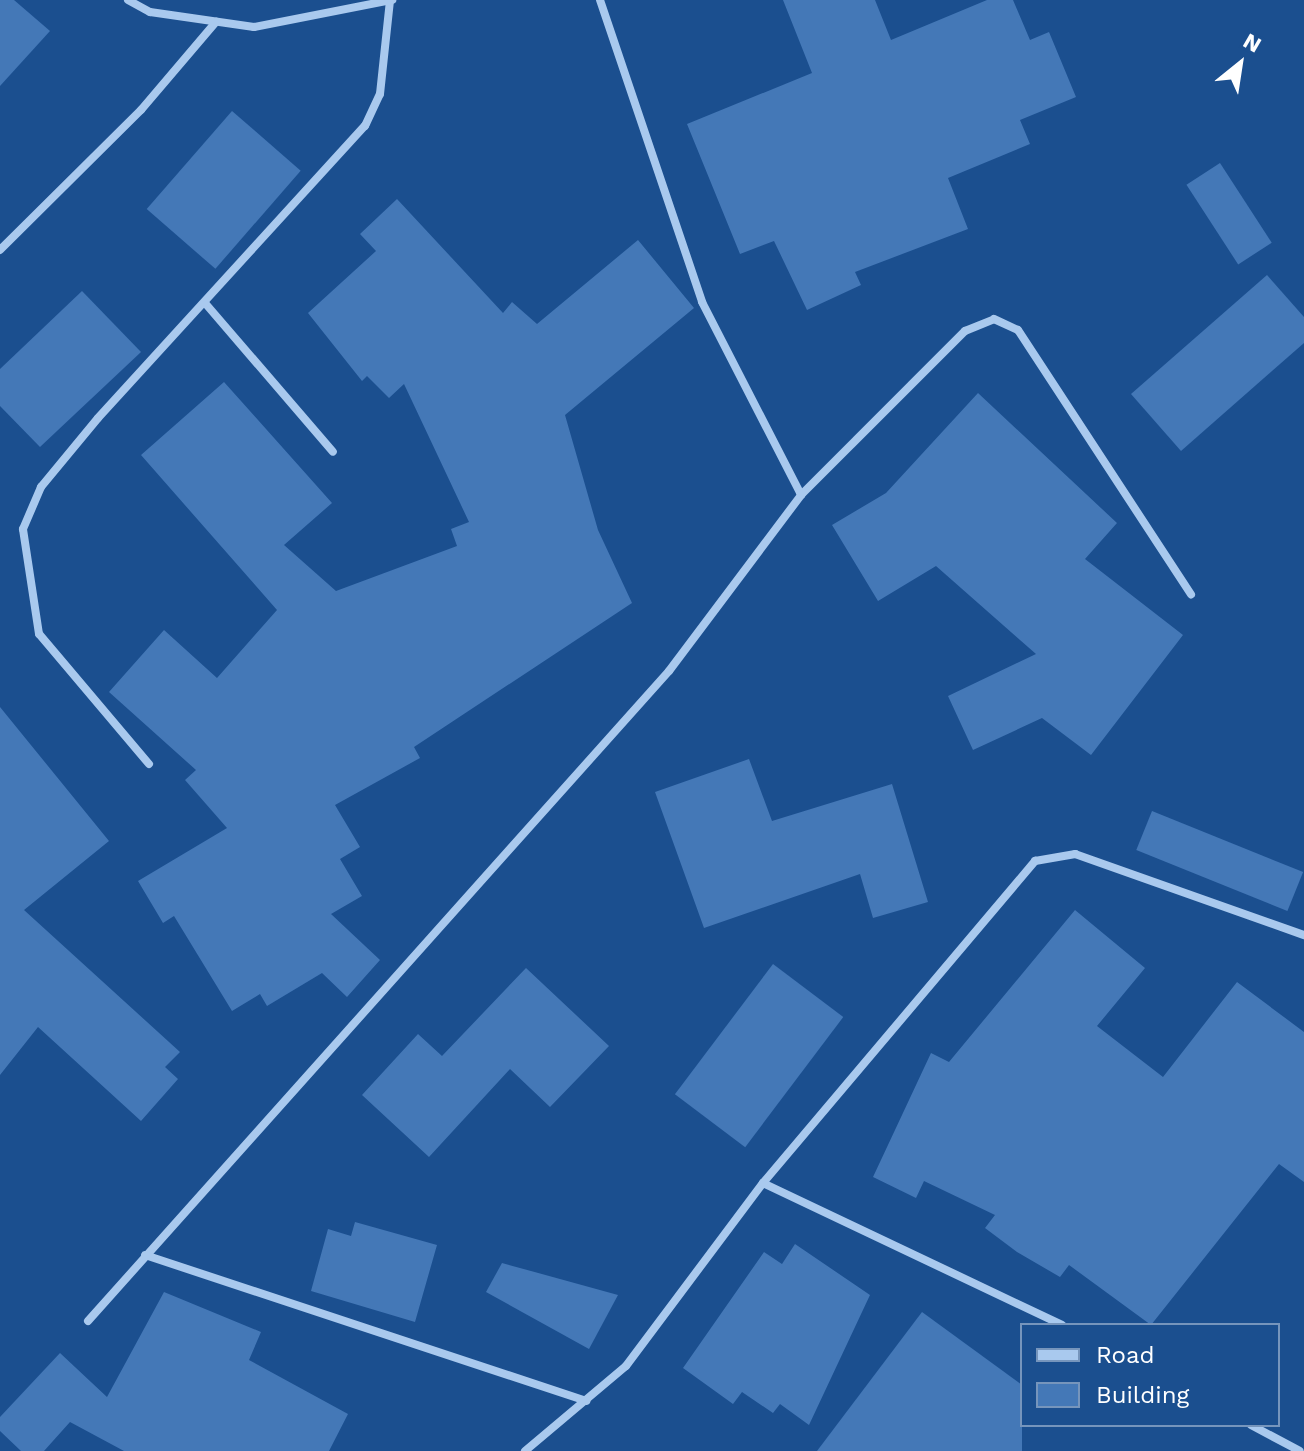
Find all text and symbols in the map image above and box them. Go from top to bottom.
north arrow [1200,24,1280,104]
text: N [1239,28,1266,58]
legend [1020,1323,1280,1427]
text: Road [1096,1341,1155,1369]
text: Building [1096,1381,1189,1409]

